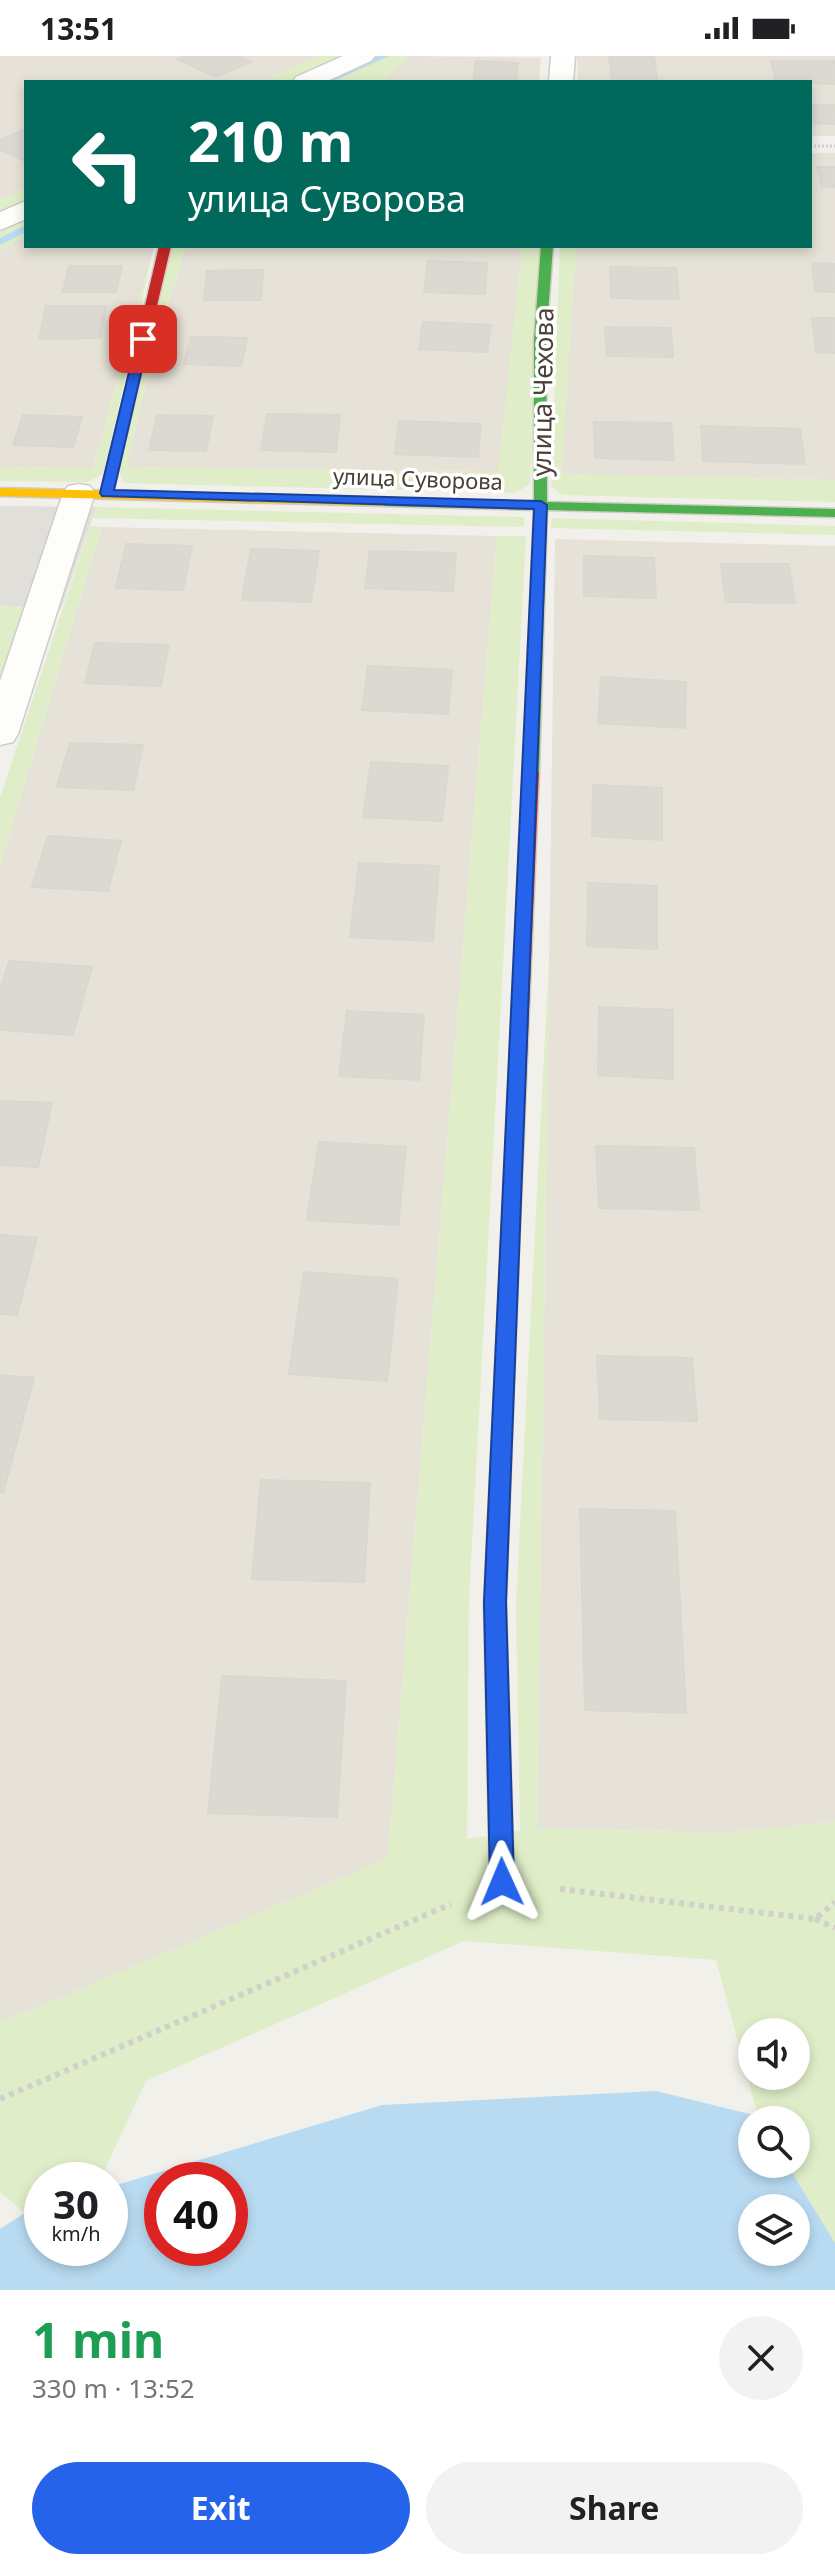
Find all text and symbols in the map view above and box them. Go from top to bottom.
text: 13:51 [40,8,117,49]
text: 210 m [188,102,353,178]
icon: left [56,112,160,216]
text: улица Суворова [188,174,466,223]
pin [109,305,177,373]
street label: улица Чехова [523,307,561,477]
icon: arrive [121,317,165,361]
street label: улица Суворова [333,460,503,496]
position arrow [460,1840,544,1924]
map controls [738,2018,810,2266]
button: sound [738,2018,810,2090]
button: search [738,2106,810,2178]
speed limit sign: 40 [144,2162,248,2266]
text: 30 [53,2176,99,2231]
button: layers [738,2194,810,2266]
text: km/h [51,2220,101,2247]
text: 1 min [32,2307,164,2372]
button: close [719,2316,803,2400]
text: 330 m · 13:52 [32,2370,195,2406]
button: Exit [32,2462,410,2554]
button: Share [426,2462,803,2554]

